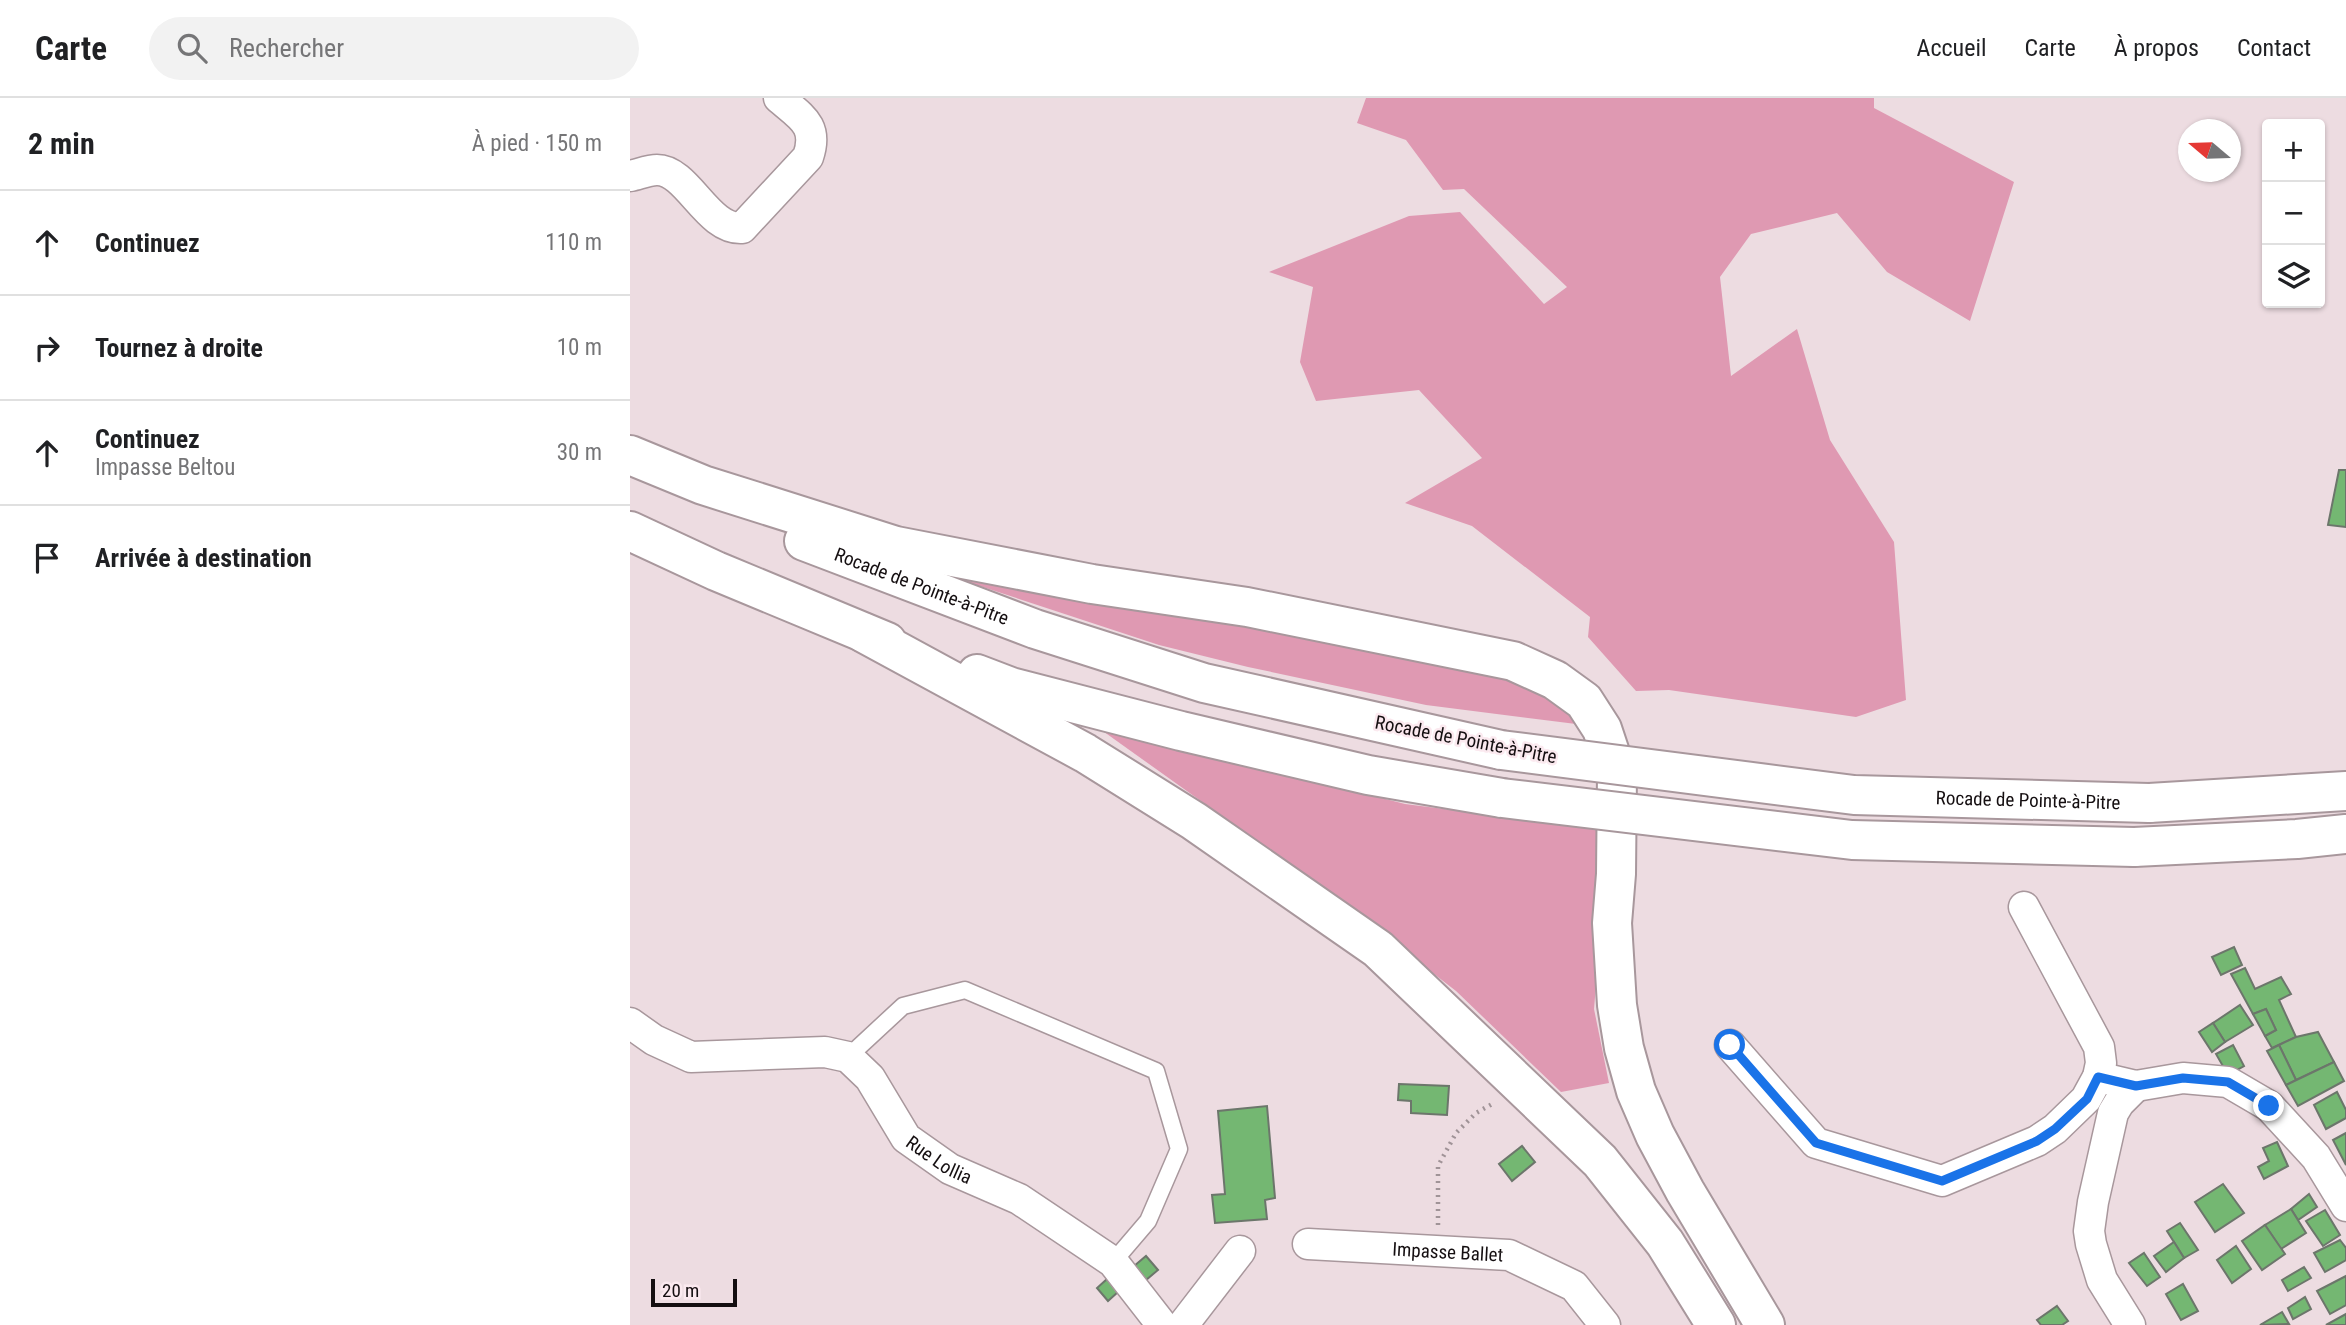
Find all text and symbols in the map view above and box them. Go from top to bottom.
search box [149,17,639,80]
text: Carte [35,29,107,68]
icon: search [173,29,211,67]
text: Rechercher [229,33,344,63]
text: Accueil [1917,34,1986,62]
text: Carte [2024,34,2076,62]
text: À propos [2114,34,2199,62]
text: Contact [2237,34,2311,62]
north arrow [2178,119,2241,182]
map controls [2262,119,2325,308]
button: + [2262,119,2325,182]
text: 2 min [28,126,95,161]
text: À pied · 150 m [472,130,602,157]
button: − [2262,182,2325,245]
icon: ahead [28,224,66,262]
text: Continuez [95,228,200,258]
text: 110 m [545,229,602,256]
button: layers [2262,245,2325,308]
icon: right [28,329,66,367]
text: Tournez à droite [95,333,263,363]
text: 10 m [557,334,602,361]
text: Continuez [95,424,200,454]
icon: ahead [28,434,66,472]
text: 30 m [557,439,602,466]
text: Impasse Beltou [95,454,235,481]
icon: arrive [28,539,66,577]
text: Arrivée à destination [95,543,312,573]
street label: Rocade de Pointe-à-Pitre [831,543,1012,630]
street label: Rocade de Pointe-à-Pitre [1373,711,1559,768]
street label: Rocade de Pointe-à-Pitre [1935,786,2121,814]
route start [1714,1029,1745,1060]
route end [2253,1090,2284,1121]
street label: Rue Lollia [902,1131,975,1189]
street label: Impasse Ballet [1392,1238,1504,1267]
scale bar [651,1276,737,1308]
text: 20 m [662,1279,699,1302]

